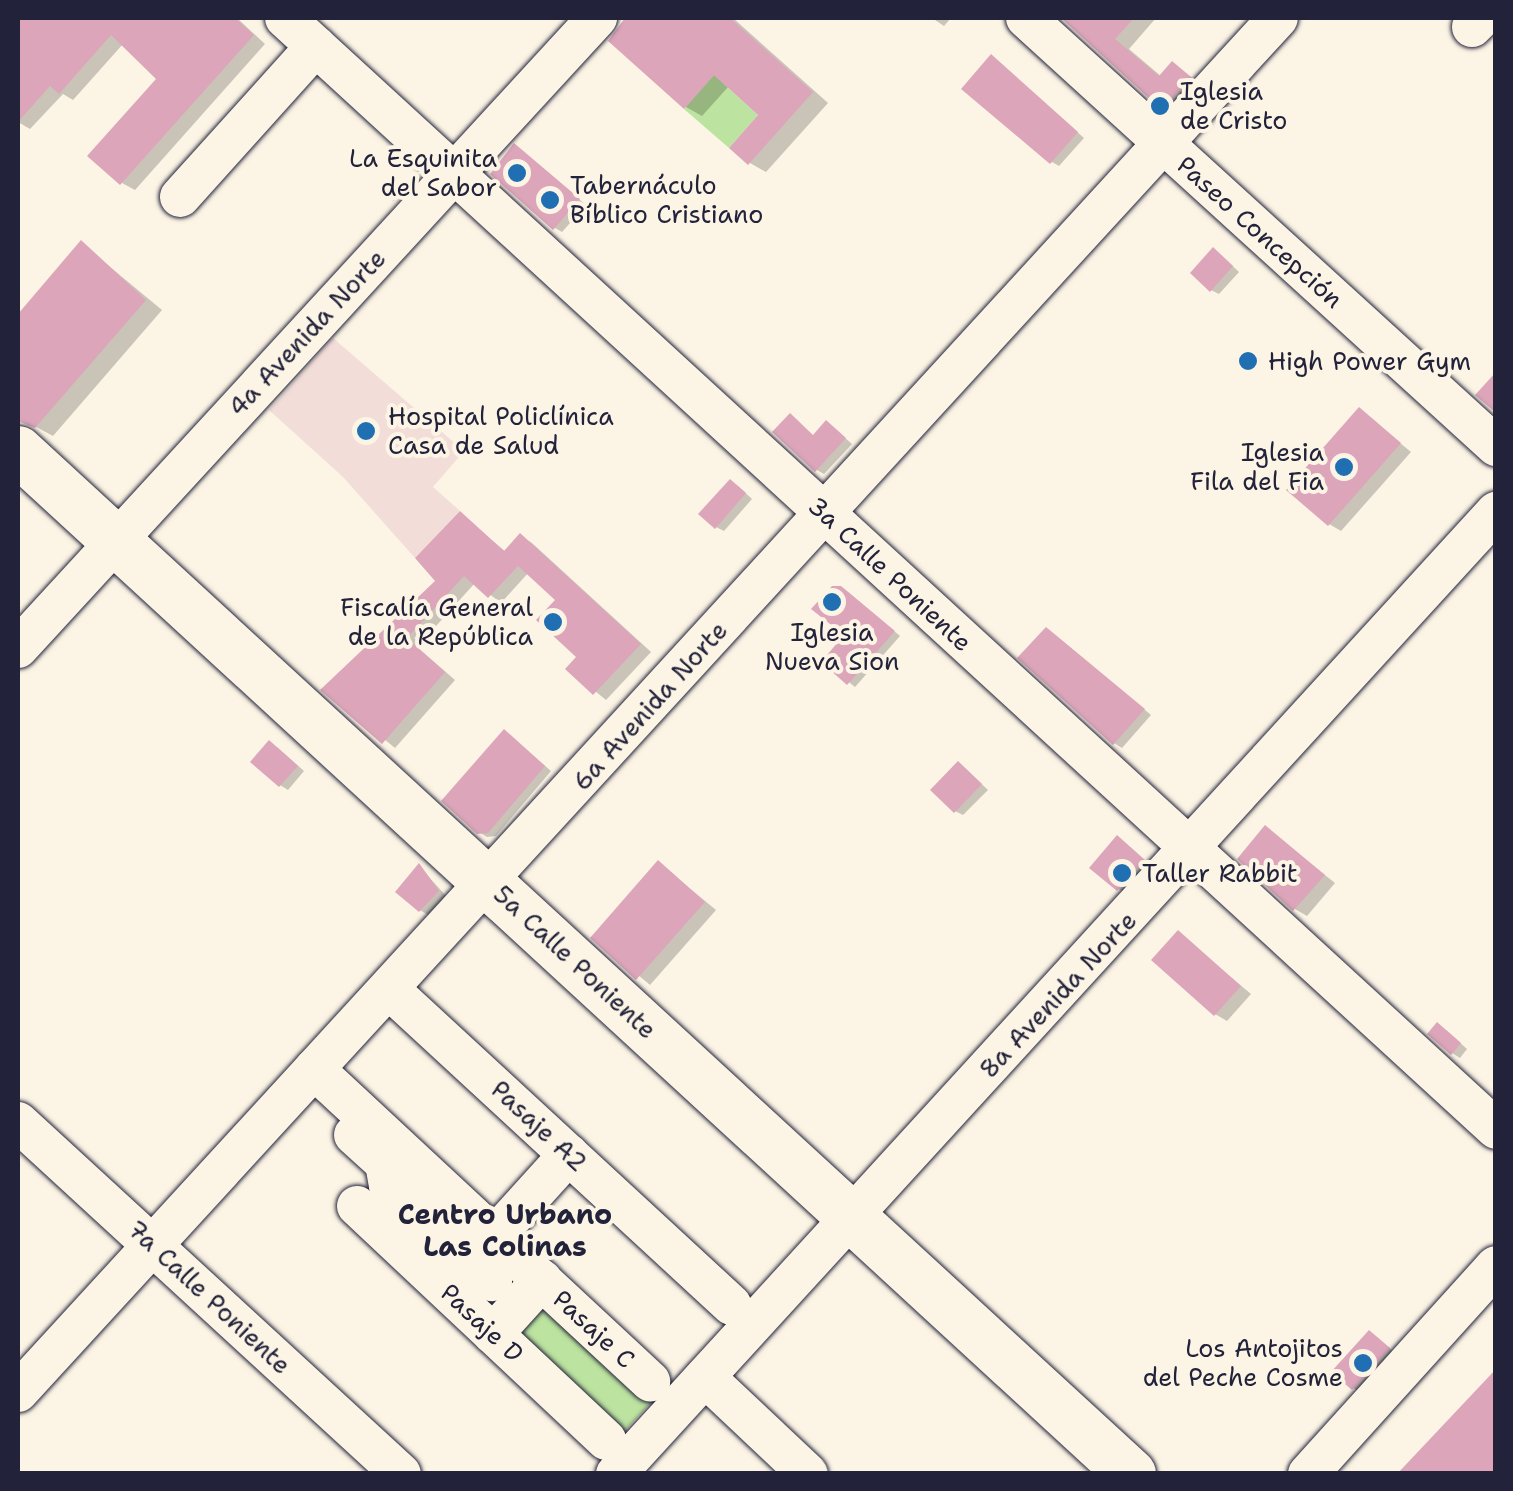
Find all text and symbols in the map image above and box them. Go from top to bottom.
place label: Iglesia de Cristo [1180,77,1287,136]
marker: Iglesia de Cristo [1149,95,1171,117]
place label: La Esquinita del Sabor [349,144,497,203]
street label: Paseo Concepción [1171,150,1349,314]
marker: La Esquinita del Sabor [506,162,528,184]
place label: Tabernáculo Bíblico Cristiano [570,171,763,230]
marker: Tabernáculo Bíblico Cristiano [539,189,561,211]
street label: 4a Avenida Norte [222,244,392,422]
place label: High Power Gym [1268,346,1471,376]
marker: High Power Gym [1237,350,1259,372]
place label: Hospital Policlínica Casa de Salud [388,402,614,461]
marker: Hospital Policlínica Casa de Salud [353,418,379,444]
place label: Iglesia Fila del Fia [1190,438,1324,497]
marker: Iglesia Fila del Fia [1333,456,1355,478]
street label: 3a Calle Poniente [802,490,978,658]
marker: Iglesia Nueva Sion [821,591,843,613]
place label: Fiscalía General de la República [340,593,533,652]
marker: Fiscalía General de la República [542,611,564,633]
street label: 6a Avenida Norte [566,615,734,797]
place label: Iglesia Nueva Sion [765,618,899,677]
place label: Taller Rabbit [1142,858,1298,888]
marker: Taller Rabbit [1111,862,1133,884]
street label: 5a Calle Poniente [488,879,662,1045]
street label: 8a Avenida Norte [973,906,1143,1084]
street label: Pasaje A2 [485,1074,593,1178]
district label: Centro Urbano Las Colinas [398,1197,612,1263]
street label: 7a Calle Poniente [121,1214,297,1380]
street label: Pasaje D [435,1277,529,1369]
street label: Pasaje C [547,1284,641,1374]
place label: Los Antojitos del Peche Cosme [1143,1334,1343,1393]
marker: Los Antojitos del Peche Cosme [1352,1352,1374,1374]

